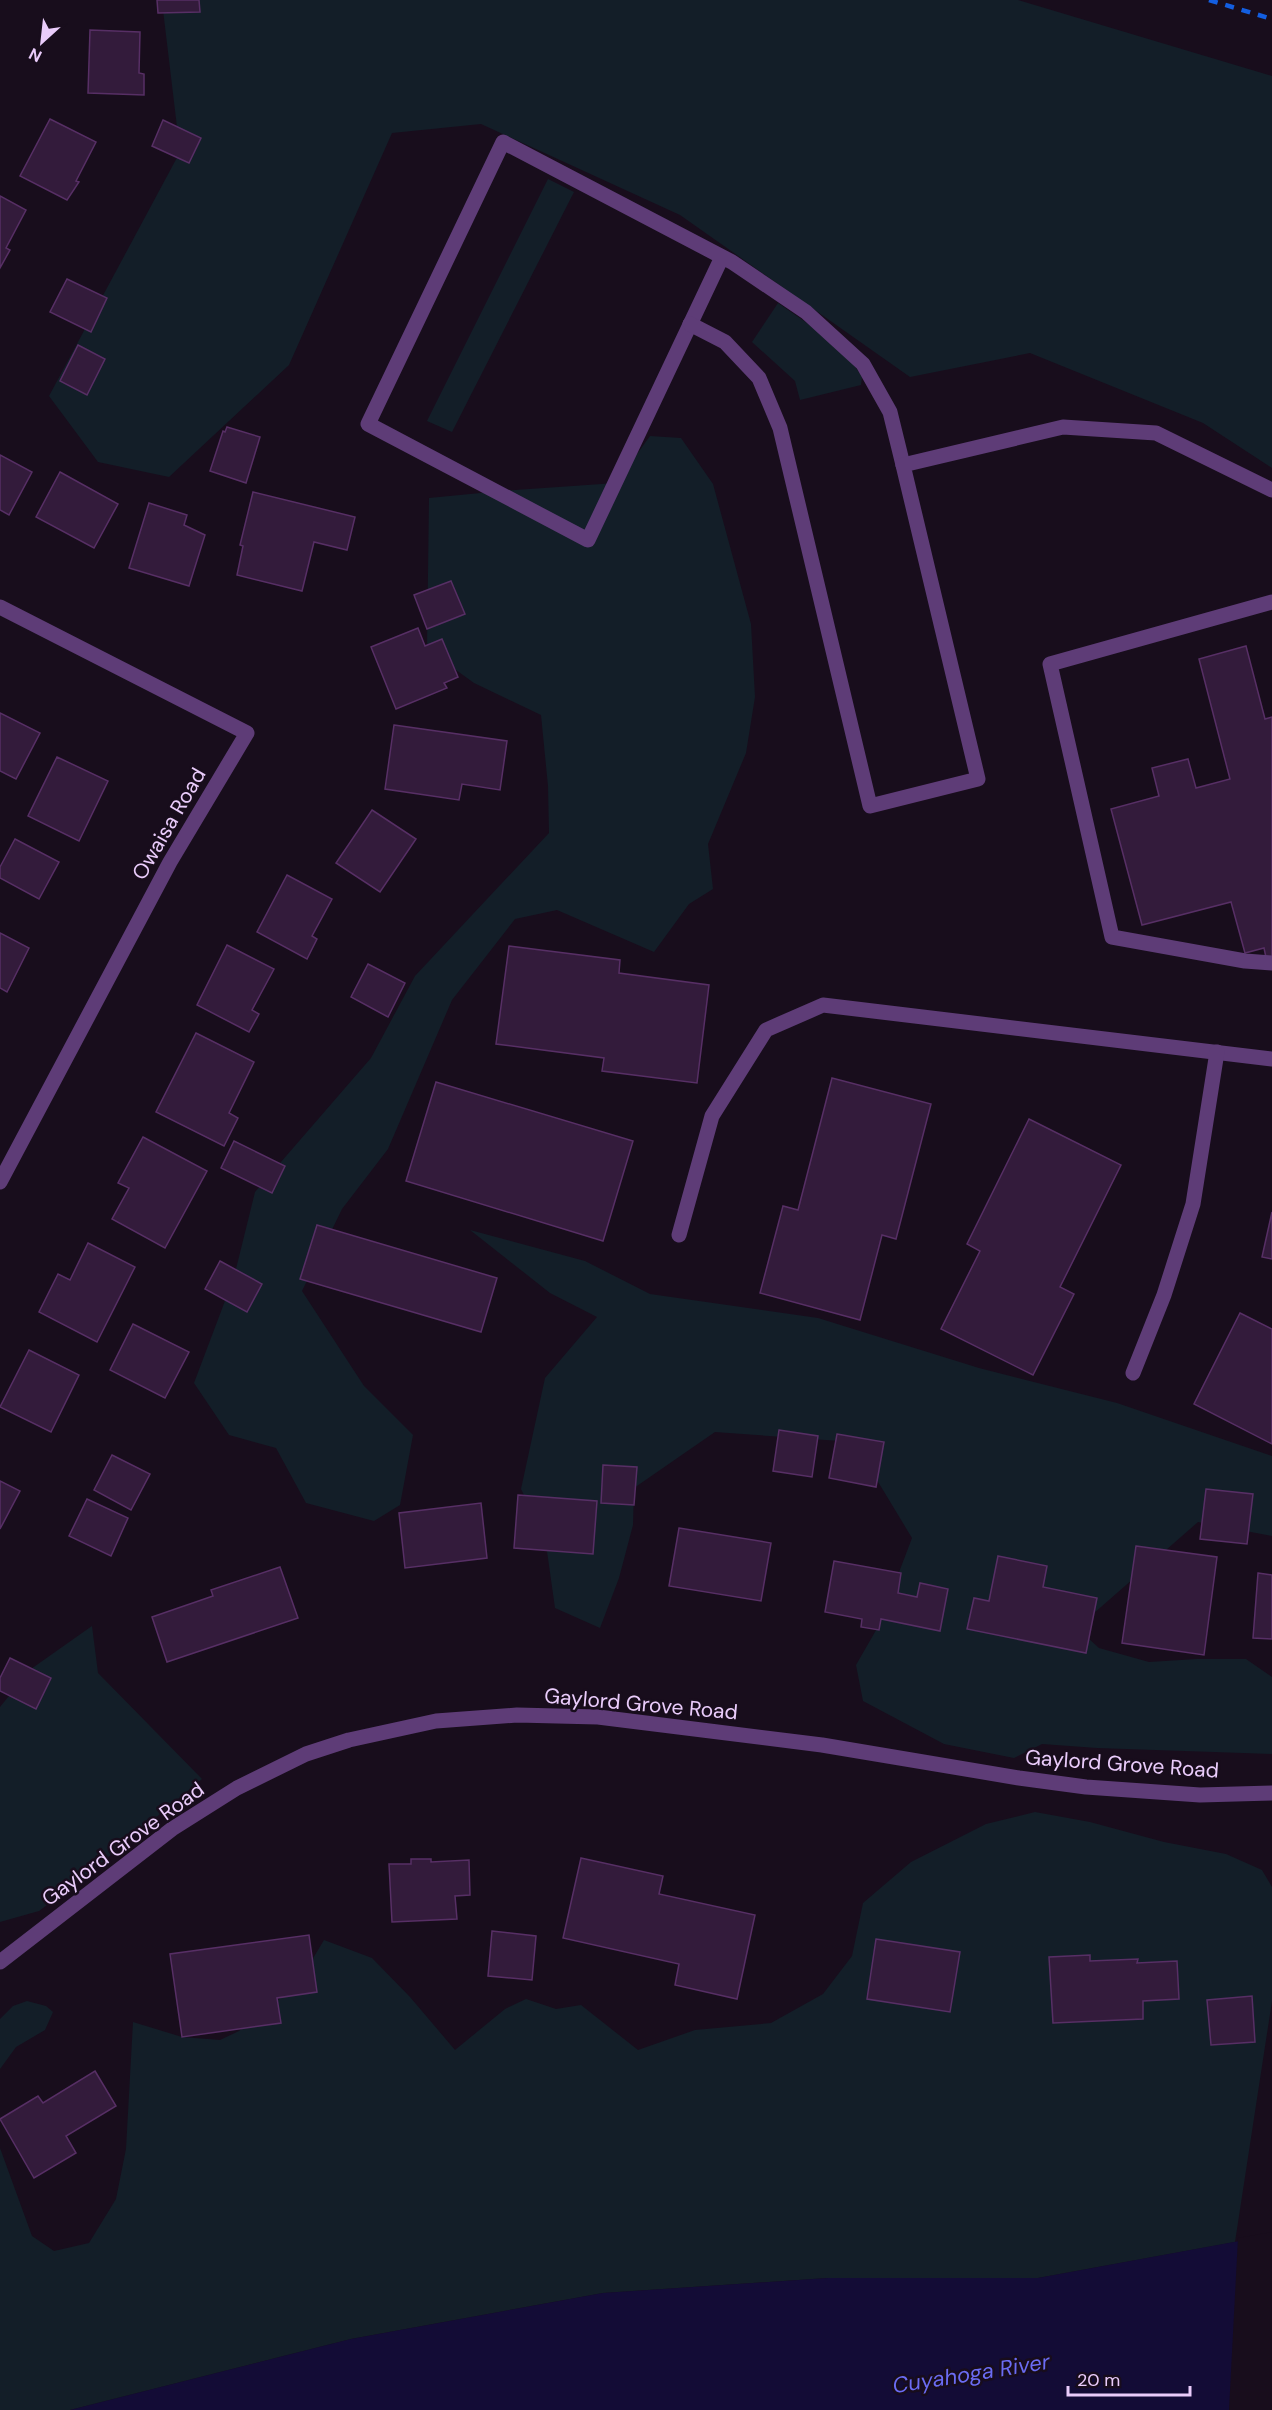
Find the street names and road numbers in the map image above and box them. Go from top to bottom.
street label: Owaisa Road [126,763,212,885]
street label: Gaylord Grove Road [543,1682,739,1726]
street label: Gaylord Grove Road [1024,1743,1220,1785]
street label: Gaylord Grove Road [36,1776,210,1912]

